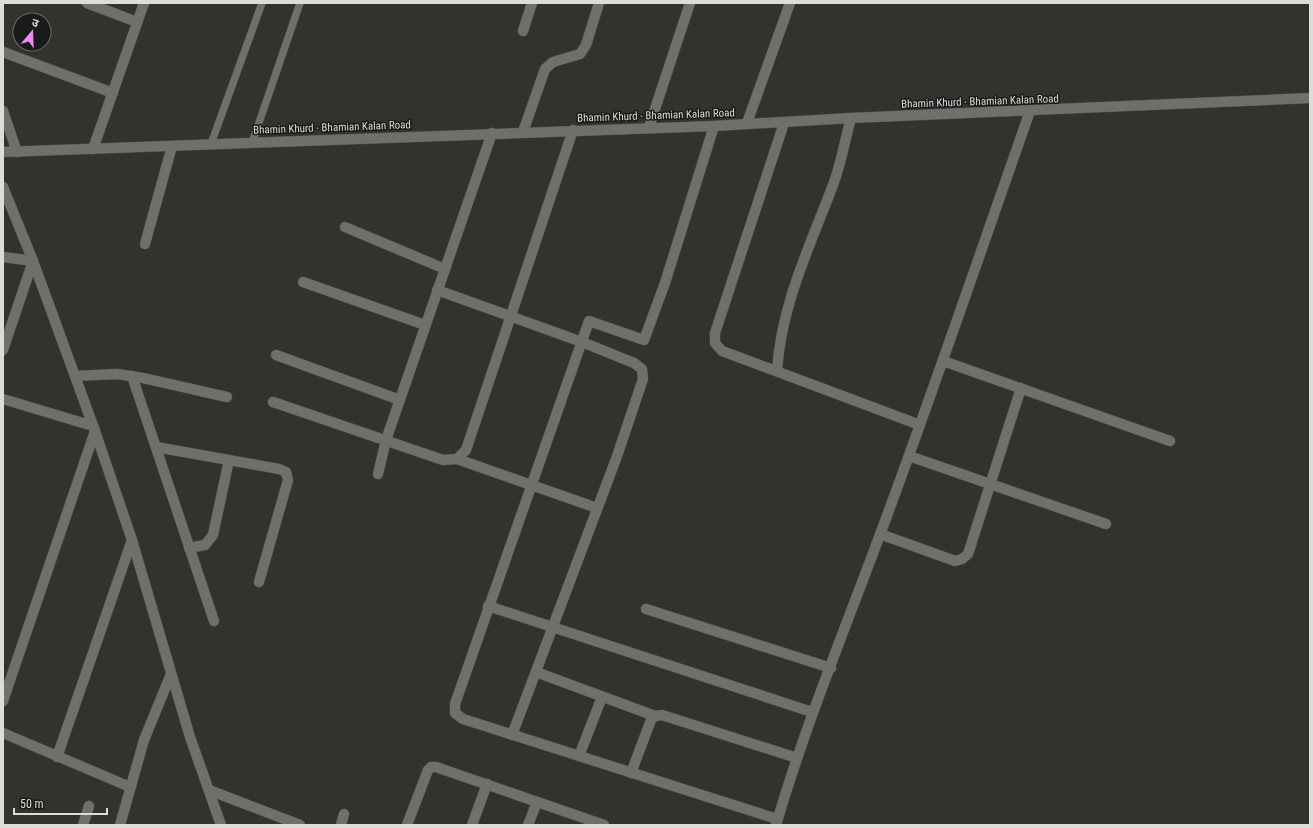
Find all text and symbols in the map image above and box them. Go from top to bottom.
north arrow [12,12,52,52]
text: उ [30,16,41,30]
street label: Bhamin Khurd - Bhamian Kalan Road [901,92,1059,111]
street label: Bhamin Khurd - Bhamian Kalan Road [577,106,735,125]
street label: Bhamin Khurd - Bhamian Kalan Road [253,118,411,137]
scale bar [14,790,107,816]
text: 50 m [20,797,44,811]

